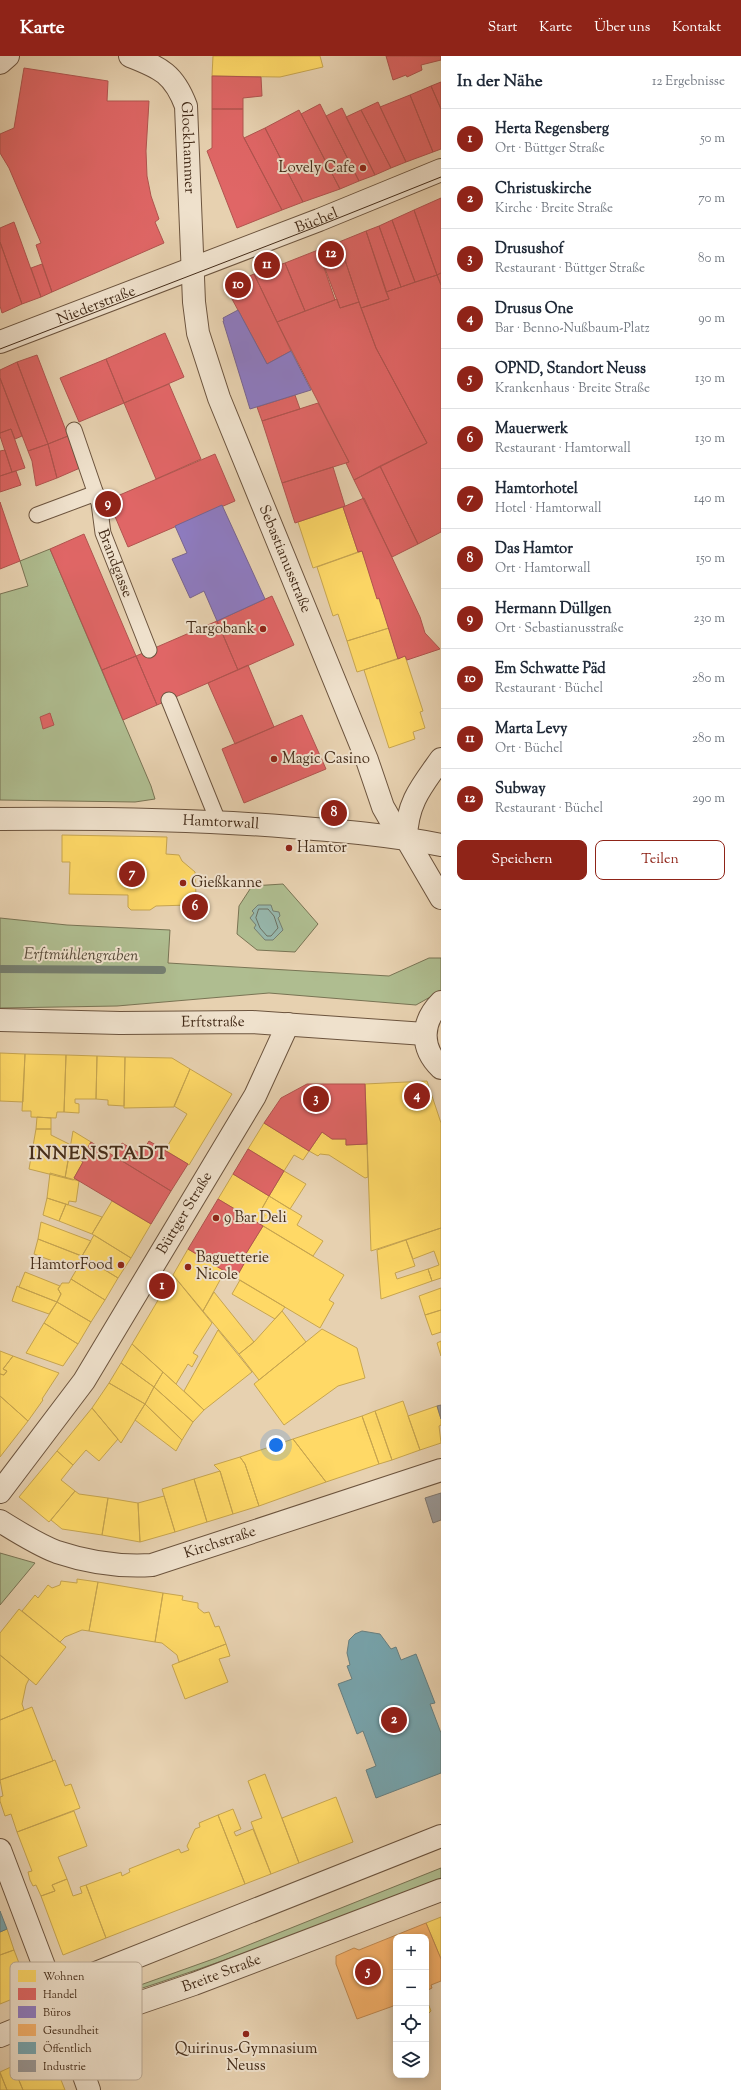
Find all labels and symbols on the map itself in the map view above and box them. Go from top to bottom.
street label: Glockhammer [175,101,200,194]
place label: Lovely Cafe [278,158,355,179]
marker: Lovely Cafe [358,163,368,173]
street label: Büchel [292,203,341,239]
pin: 12 [318,239,344,269]
pin: 11 [254,250,280,280]
pin: 10 [225,270,251,300]
street label: Niederstraße [54,281,139,330]
pin: 9 [95,489,121,519]
street label: Sebastianusstraße [253,502,316,616]
street label: Brandgasse [92,526,138,601]
place label: Targobank [186,619,255,640]
marker: Targobank [258,624,268,634]
place label: Magic Casino [282,749,370,770]
marker: Magic Casino [269,754,279,764]
pin: 8 [321,798,347,828]
street label: Hamtorwall [182,810,260,835]
place label: Hamtor [297,838,347,859]
marker: Hamtor [284,843,294,853]
pin: 7 [119,859,145,889]
place label: Gießkanne [191,873,262,894]
marker: Gießkanne [178,878,188,888]
pin: 6 [182,892,208,922]
water label: Erftmühlengraben [23,943,139,969]
street label: Erftstraße [181,1012,245,1033]
pin: 4 [404,1081,430,1111]
pin: 3 [303,1084,329,1114]
district label: INNENSTADT [29,1141,169,1168]
street label: Büttger Straße [152,1168,218,1258]
place label: 9 Bar Deli [224,1208,287,1229]
marker: 9 Bar Deli [211,1213,221,1223]
place label: Baguetterie Nicole [196,1248,269,1286]
place label: HamtorFood [30,1255,114,1276]
marker: HamtorFood [116,1260,126,1270]
marker: Baguetterie Nicole [183,1262,193,1272]
pin: 1 [149,1271,175,1301]
your location [266,1435,286,1455]
street label: Kirchstraße [181,1521,259,1564]
pin: 2 [381,1705,407,1735]
street label: Breite Straße [179,1949,264,1998]
pin: 5 [355,1957,381,1987]
legend [10,1962,142,2080]
text: Wohnen [43,1969,85,1985]
text: Handel [43,1987,77,2003]
text: Büros [43,2005,71,2021]
text: Gesundheit [43,2023,99,2039]
marker: Quirinus-Gymnasium Neuss [241,2029,251,2039]
place label: Quirinus-Gymnasium Neuss [175,2039,318,2077]
text: Öffentlich [43,2040,92,2057]
text: Industrie [43,2059,86,2075]

